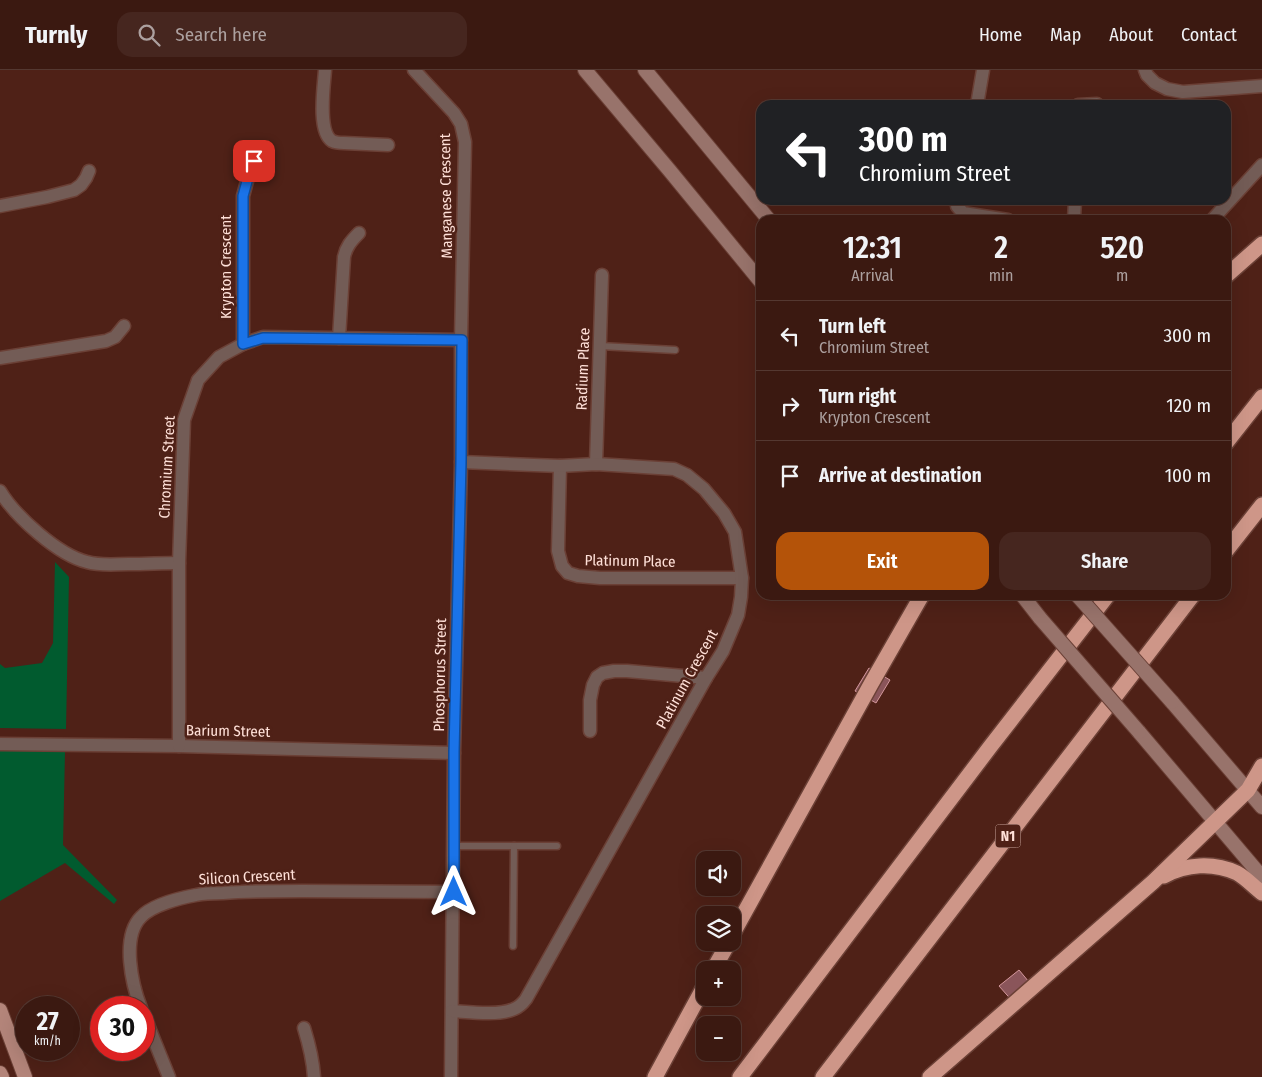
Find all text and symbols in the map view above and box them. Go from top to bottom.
search box [117,12,467,57]
text: Turnly [25,21,87,49]
icon: search [135,21,163,49]
text: Search here [175,23,267,46]
text: Home [979,24,1022,46]
text: Map [1050,24,1081,46]
text: About [1109,24,1153,46]
text: Contact [1181,24,1237,46]
text: 300 m [859,118,948,160]
icon: left [776,120,841,185]
street label: Manganese Crescent [436,133,456,259]
pin [233,140,275,182]
icon: arrive [240,147,268,175]
text: Chromium Street [859,160,1010,187]
street label: Krypton Crescent [217,215,235,319]
text: 12:31 [843,230,902,266]
text: 2 [994,230,1008,266]
text: 520 [1100,230,1144,266]
text: Arrival [851,266,894,285]
text: min [989,266,1014,285]
text: m [1116,266,1128,285]
text: Turn left [819,315,886,338]
icon: left [776,322,804,350]
text: 300 m [1164,324,1211,347]
street label: Radium Place [573,327,593,411]
text: Chromium Street [819,338,929,357]
text: Turn right [819,385,896,408]
icon: right [776,392,804,420]
text: 120 m [1166,394,1211,417]
text: Krypton Crescent [819,408,930,427]
street label: Chromium Street [155,415,179,519]
icon: arrive [776,462,804,490]
text: Arrive at destination [819,464,982,487]
text: 100 m [1165,464,1211,487]
button: Exit [776,532,989,590]
button: Share [999,532,1211,590]
street label: Platinum Place [584,551,676,571]
street label: Phosphorus Street [430,618,450,732]
street label: Platinum Crescent [652,626,722,732]
street label: Barium Street [186,721,270,741]
road number: N1 [996,824,1020,848]
map controls [696,851,741,1061]
button: sound [696,851,741,896]
street label: Silicon Crescent [198,865,296,889]
position arrow [427,865,479,917]
button: layers [696,906,741,951]
button: + [696,961,741,1006]
speed limit sign: 30 [90,996,155,1061]
text: 27 [36,1007,59,1037]
button: − [696,1016,741,1061]
text: km/h [34,1034,61,1048]

